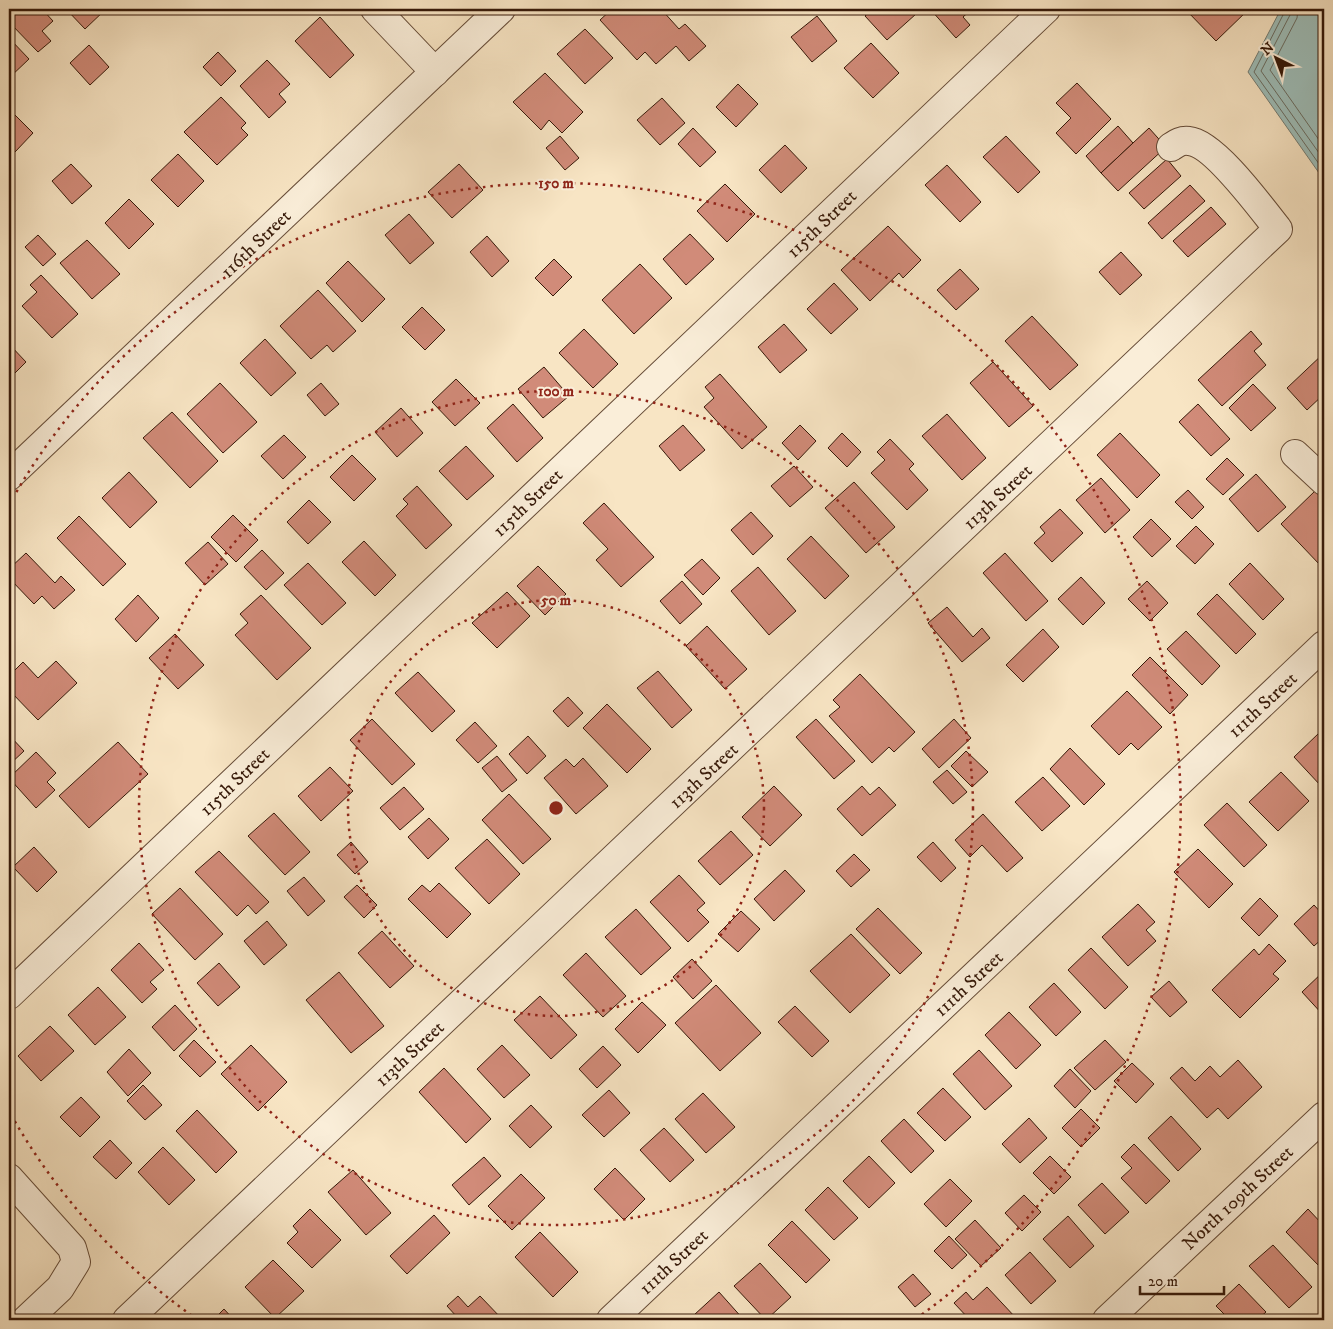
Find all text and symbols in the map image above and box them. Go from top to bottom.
north arrow [1250,32,1300,82]
text: N [1258,38,1279,60]
text: 150 m [538,174,574,193]
street label: 115th Street [782,185,862,263]
street label: 116th Street [216,205,296,283]
text: 100 m [538,382,575,401]
street label: 113th Street [959,459,1037,535]
street label: 115th Street [488,464,568,542]
text: 50 m [540,591,572,610]
street label: 111th Street [1224,667,1302,743]
street label: 113th Street [665,738,743,814]
street label: 115th Street [195,743,275,821]
centre of rings [547,799,565,817]
street label: 111th Street [930,946,1008,1022]
street label: 113th Street [371,1016,449,1092]
street label: North 109th Street [1178,1141,1298,1255]
street label: 111th Street [635,1224,713,1300]
scale bar [1140,1264,1224,1296]
text: 20 m [1148,1272,1178,1291]

